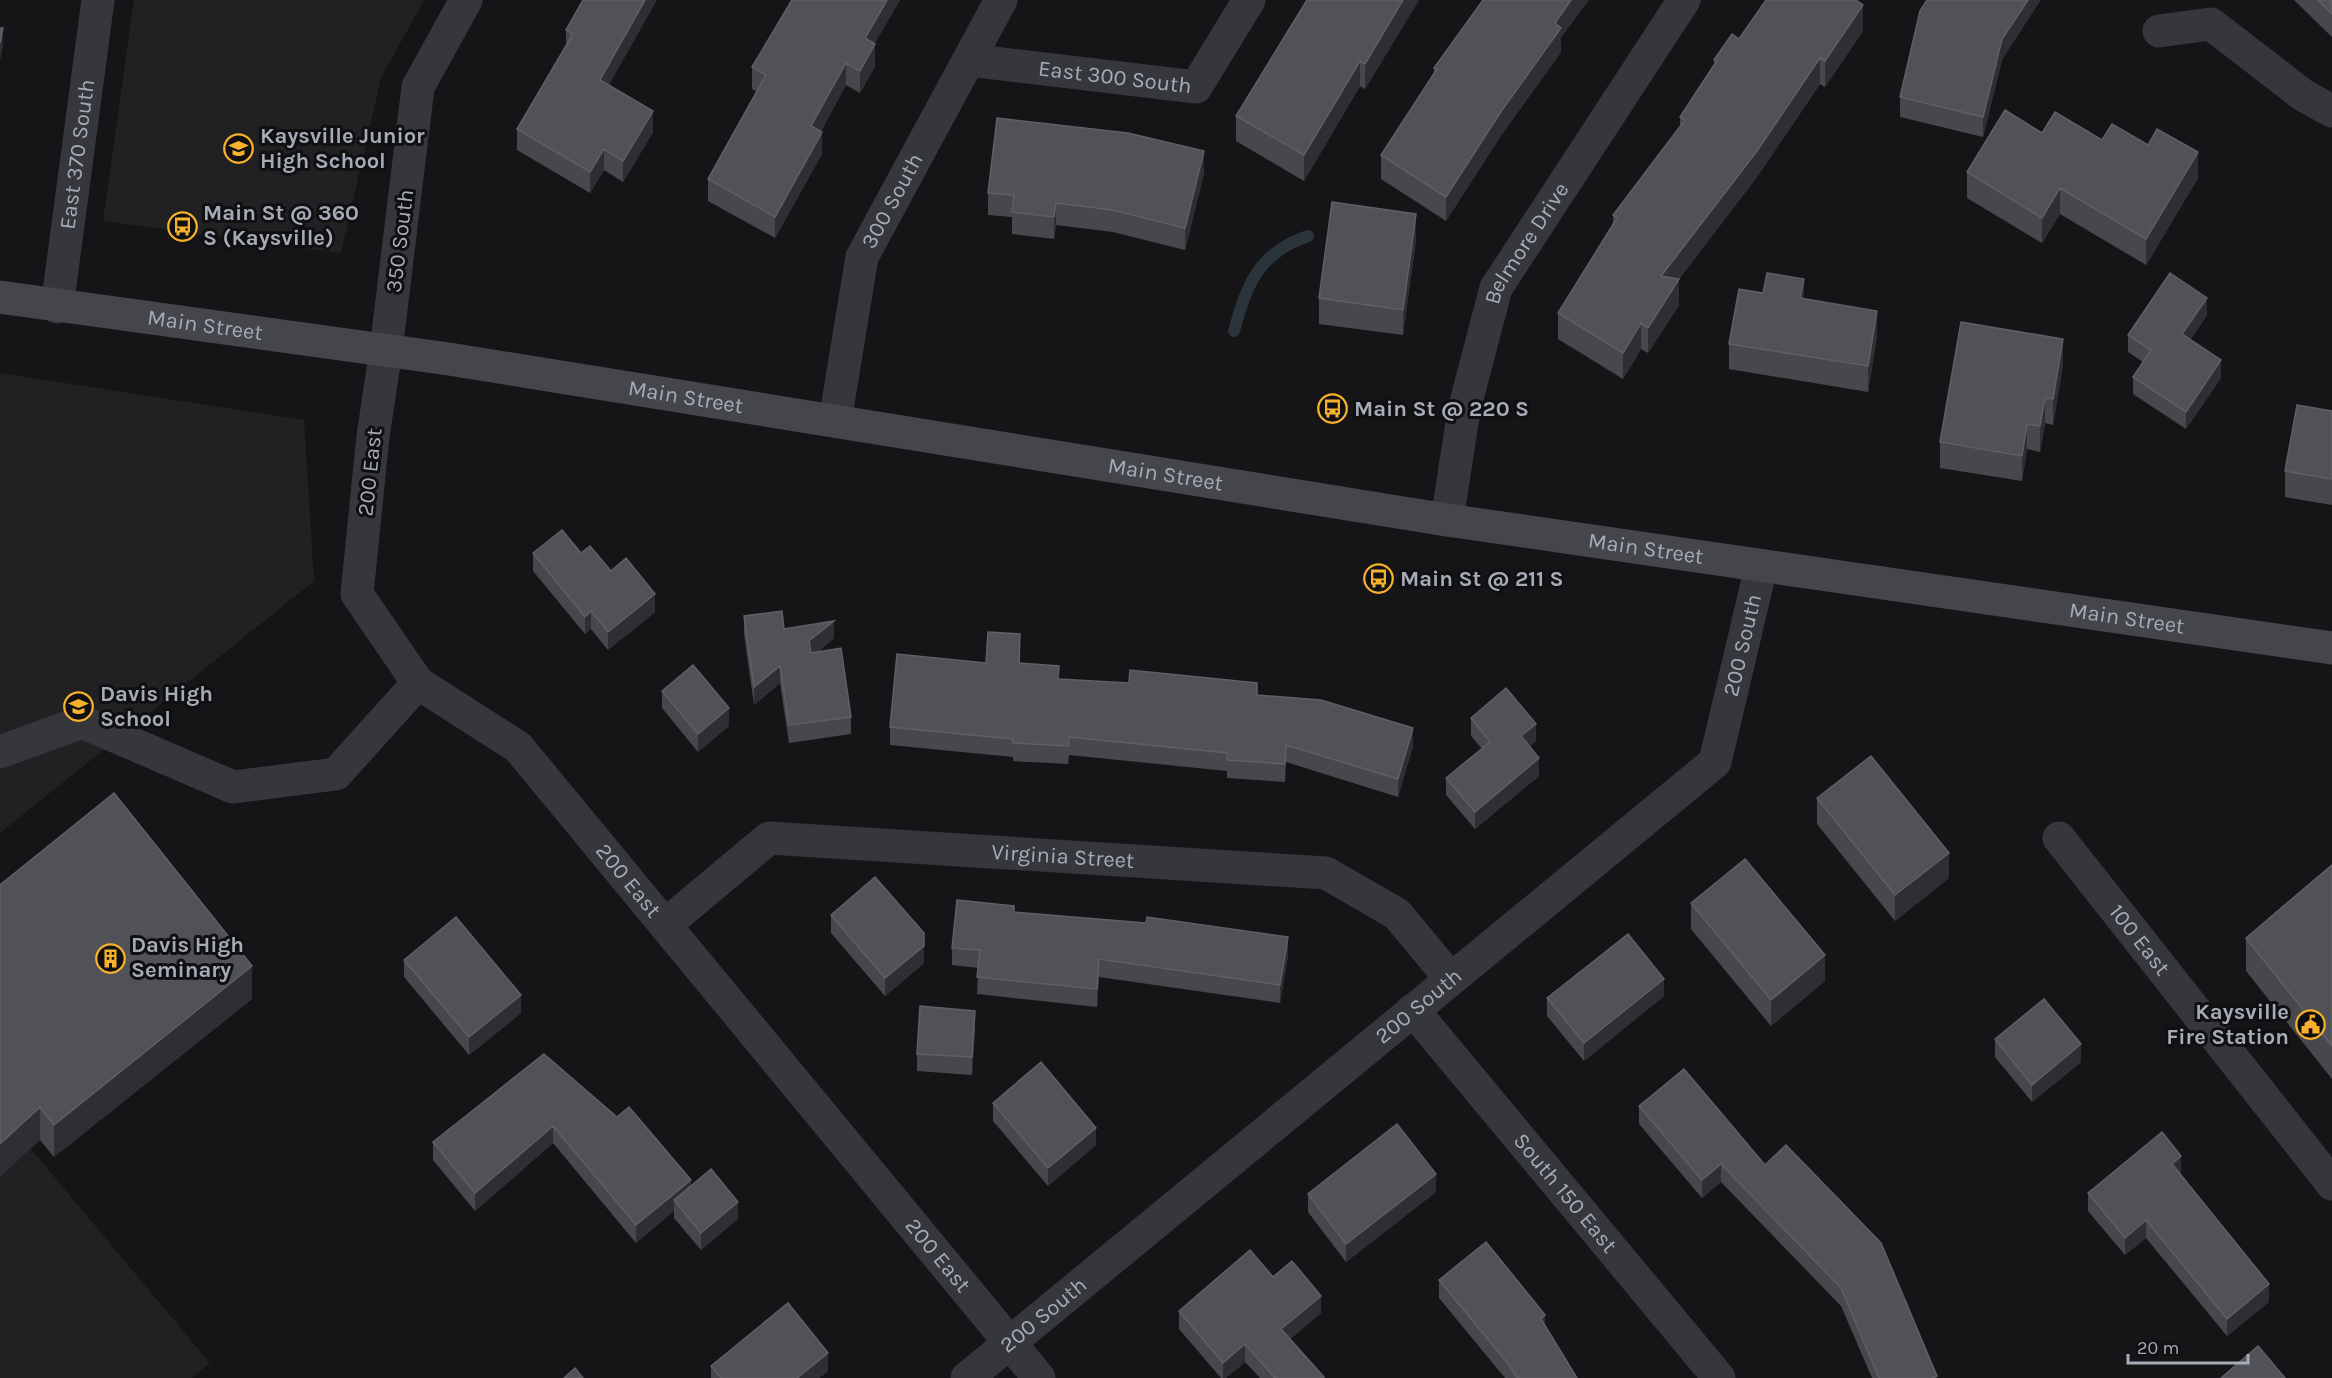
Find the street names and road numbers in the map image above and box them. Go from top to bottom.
street label: East 300 South [1037,55,1193,99]
street label: East 370 South [54,78,100,231]
street label: 300 South [856,149,929,253]
street label: Belmore Drive [1479,178,1574,307]
street label: 350 South [381,188,419,294]
street label: Main Street [146,304,264,346]
street label: Main Street [626,375,745,419]
street label: 200 East [352,427,388,517]
street label: Main Street [1106,452,1225,497]
street label: Main Street [1586,528,1705,570]
street label: 200 South [1718,591,1767,699]
street label: Main Street [2067,597,2186,640]
street label: 200 East [590,838,667,923]
street label: Virginia Street [991,839,1135,874]
street label: 100 East [2104,899,2175,981]
street label: 200 South [1370,963,1467,1049]
street label: South 150 East [1508,1128,1622,1258]
street label: 200 East [900,1213,976,1298]
street label: 200 South [995,1272,1092,1358]

